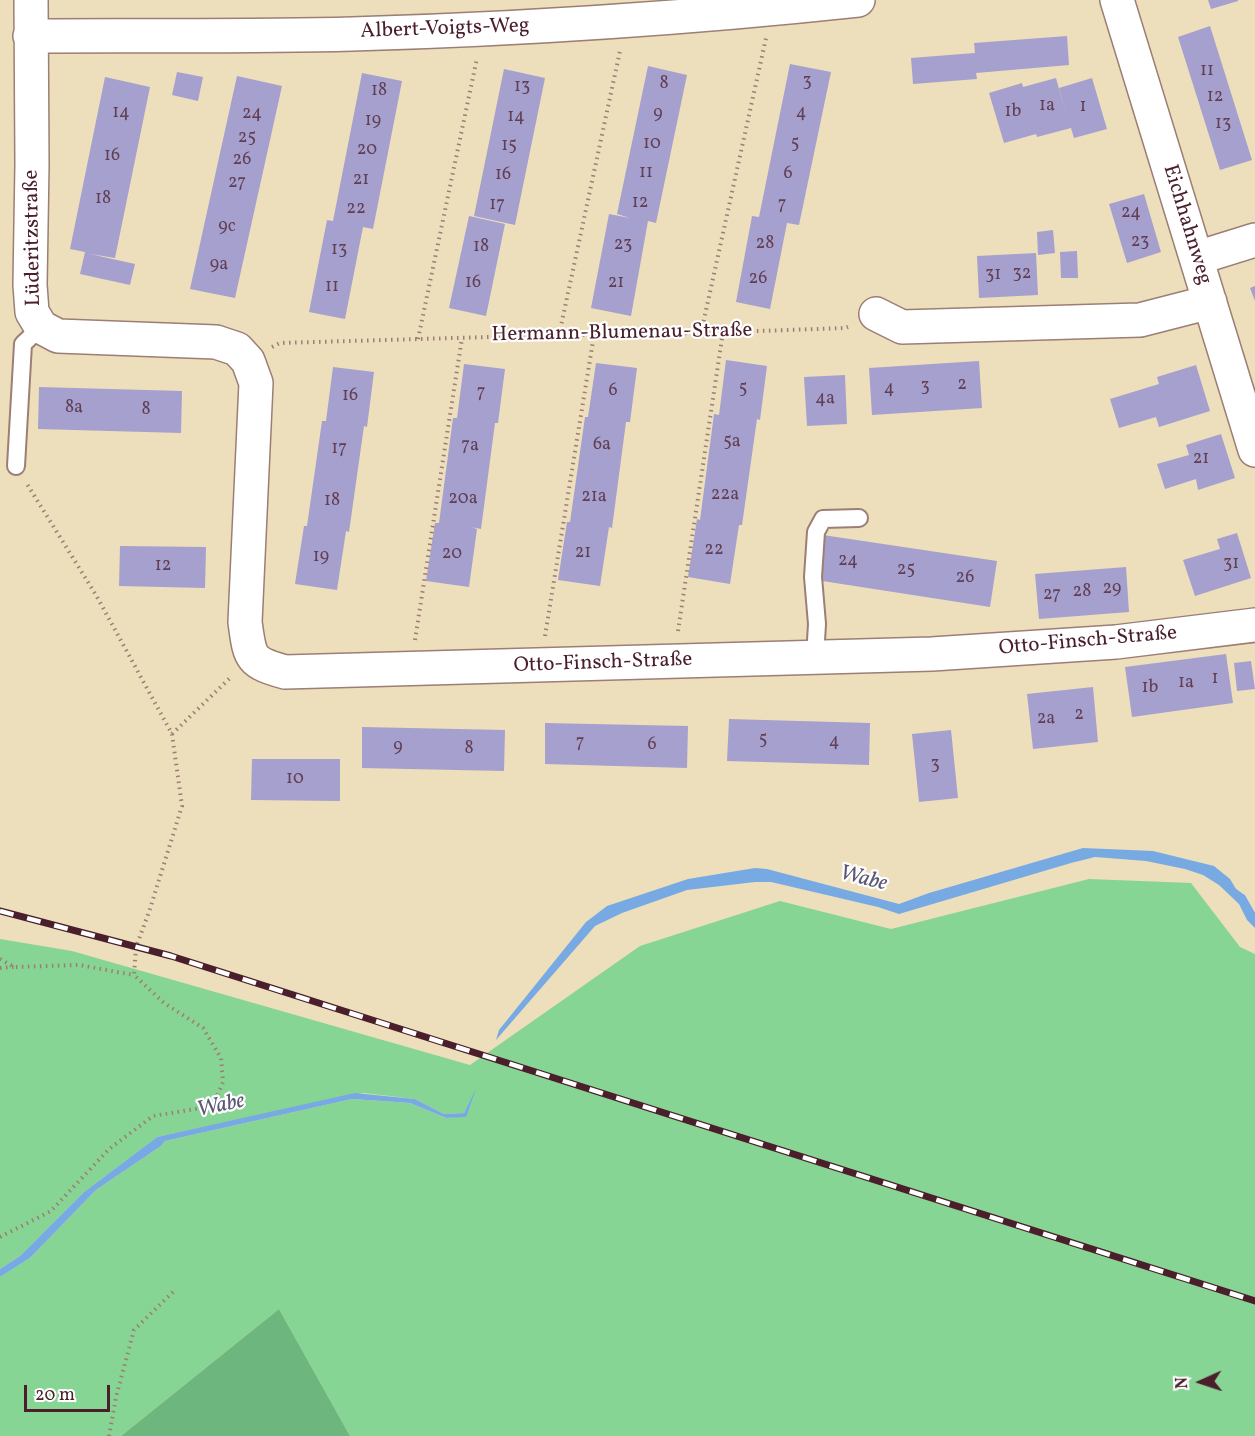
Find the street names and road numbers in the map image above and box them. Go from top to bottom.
street label: Albert-Voigts-Weg [360,14,530,46]
street label: Eichhahnweg [1156,162,1216,288]
street label: Lüderitzstraße [20,170,48,306]
street label: Hermann-Blumenau-Straße [491,319,753,349]
street label: Otto-Finsch-Straße [998,622,1178,662]
street label: Otto-Finsch-Straße [513,648,693,680]

